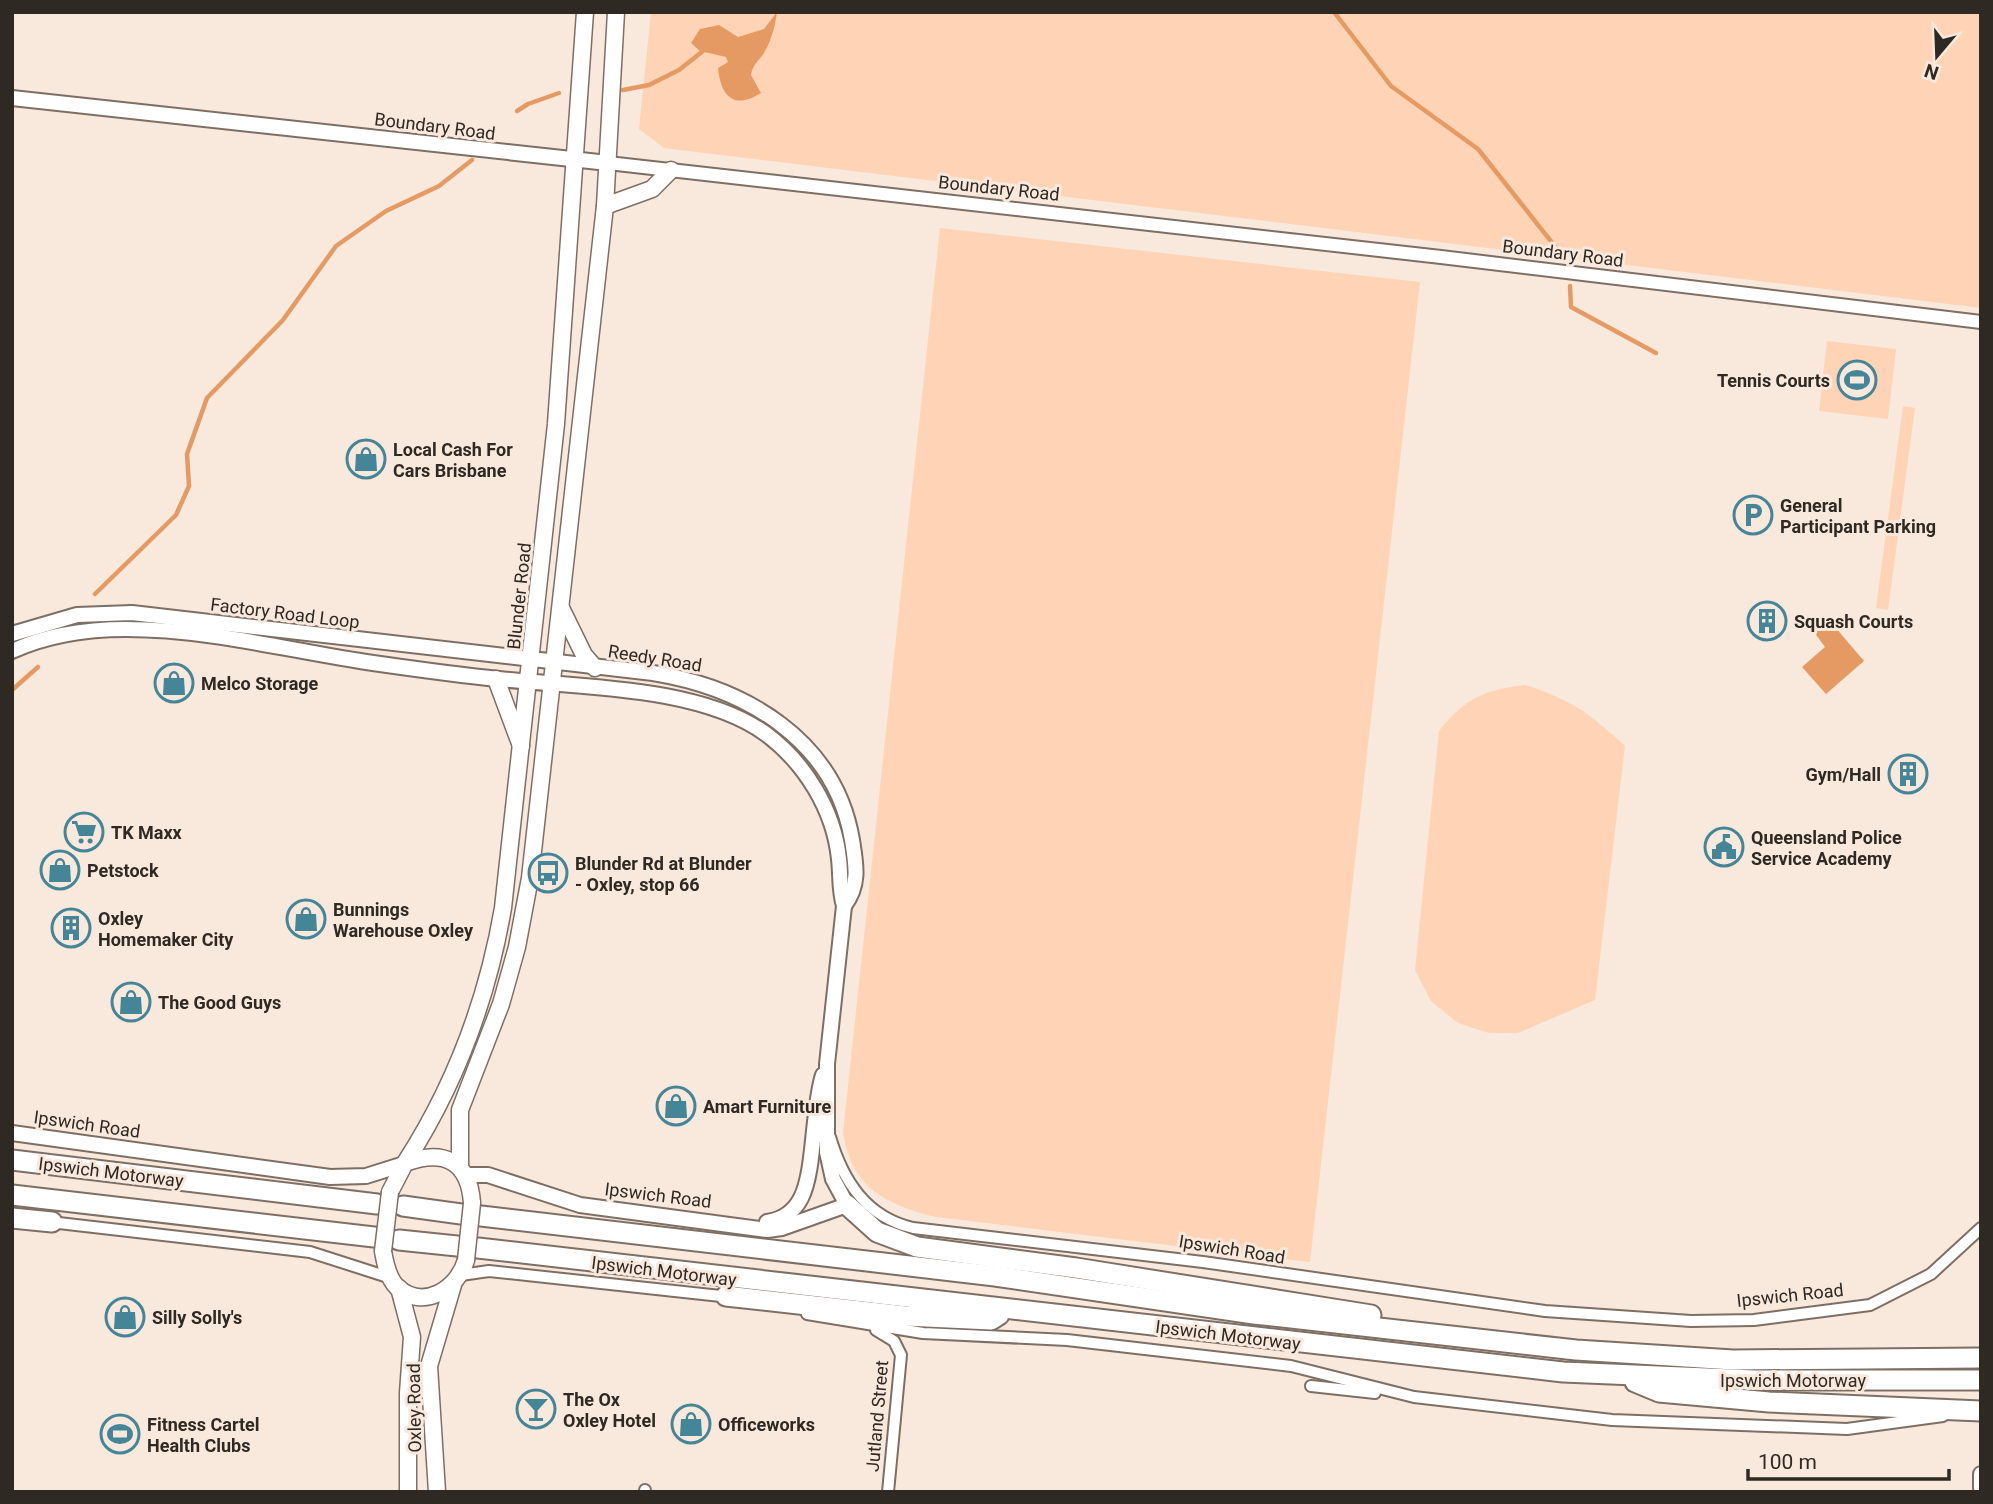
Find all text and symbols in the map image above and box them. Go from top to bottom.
north arrow [1902,21,1972,91]
text: N [1922,59,1942,85]
street label: Boundary Road [373,108,497,144]
street label: Boundary Road [937,171,1061,205]
street label: Boundary Road [1501,235,1625,271]
sports icon: Tennis Courts [1836,359,1878,401]
place label: Tennis Courts [1717,370,1830,391]
shop icon: Local Cash For Cars Brisbane [345,438,387,480]
place label: Local Cash For Cars Brisbane [393,439,513,481]
parking icon: General Participant Parking [1732,494,1774,536]
place label: General Participant Parking [1780,495,1936,537]
street label: Blunder Road [503,542,535,650]
street label: Factory Road Loop [209,593,361,633]
building icon: Squash Courts [1746,600,1788,642]
place label: Squash Courts [1794,611,1913,632]
street label: Reedy Road [607,640,703,676]
shop icon: Melco Storage [153,662,195,704]
place label: Melco Storage [201,673,319,694]
building icon: Gym/Hall [1887,753,1929,795]
place label: Gym/Hall [1806,764,1881,785]
supermarket icon: TK Maxx [63,811,105,853]
place label: TK Maxx [111,822,183,843]
public building icon: Queensland Police Service Academy [1703,826,1745,868]
place label: Queensland Police Service Academy [1751,827,1902,869]
shop icon: Petstock [39,849,81,891]
bus stop icon: Blunder Rd at Blunder - Oxley, stop 66 [527,852,569,894]
place label: Blunder Rd at Blunder - Oxley, stop 66 [575,853,752,895]
place label: Petstock [87,860,159,881]
shop icon: Bunnings Warehouse Oxley [285,898,327,940]
place label: Bunnings Warehouse Oxley [333,899,474,941]
building icon: Oxley Homemaker City [50,907,92,949]
place label: Oxley Homemaker City [98,908,234,950]
shop icon: The Good Guys [110,981,152,1023]
place label: The Good Guys [158,992,281,1013]
shop icon: Amart Furniture [655,1085,697,1127]
place label: Amart Furniture [703,1096,831,1117]
street label: Ipswich Road [32,1106,142,1142]
street label: Ipswich Motorway [37,1153,185,1191]
street label: Ipswich Road [603,1178,713,1212]
street label: Ipswich Road [1177,1230,1287,1268]
street label: Ipswich Motorway [590,1252,738,1290]
street label: Ipswich Road [1736,1279,1844,1311]
shop icon: Silly Solly's [104,1296,146,1338]
place label: Silly Solly's [152,1307,242,1328]
street label: Ipswich Motorway [1154,1316,1302,1354]
street label: Jutland Street [862,1359,892,1473]
street label: Oxley Road [403,1363,425,1453]
street label: Ipswich Motorway [1720,1370,1866,1391]
bar icon: The Ox Oxley Hotel [515,1388,557,1430]
place label: The Ox Oxley Hotel [563,1389,656,1431]
shop icon: Officeworks [670,1403,712,1445]
sports icon: Fitness Cartel Health Clubs [99,1413,141,1455]
place label: Fitness Cartel Health Clubs [147,1414,260,1456]
place label: Officeworks [718,1414,815,1435]
scale bar [1748,1438,1949,1482]
text: 100 m [1758,1450,1817,1474]

